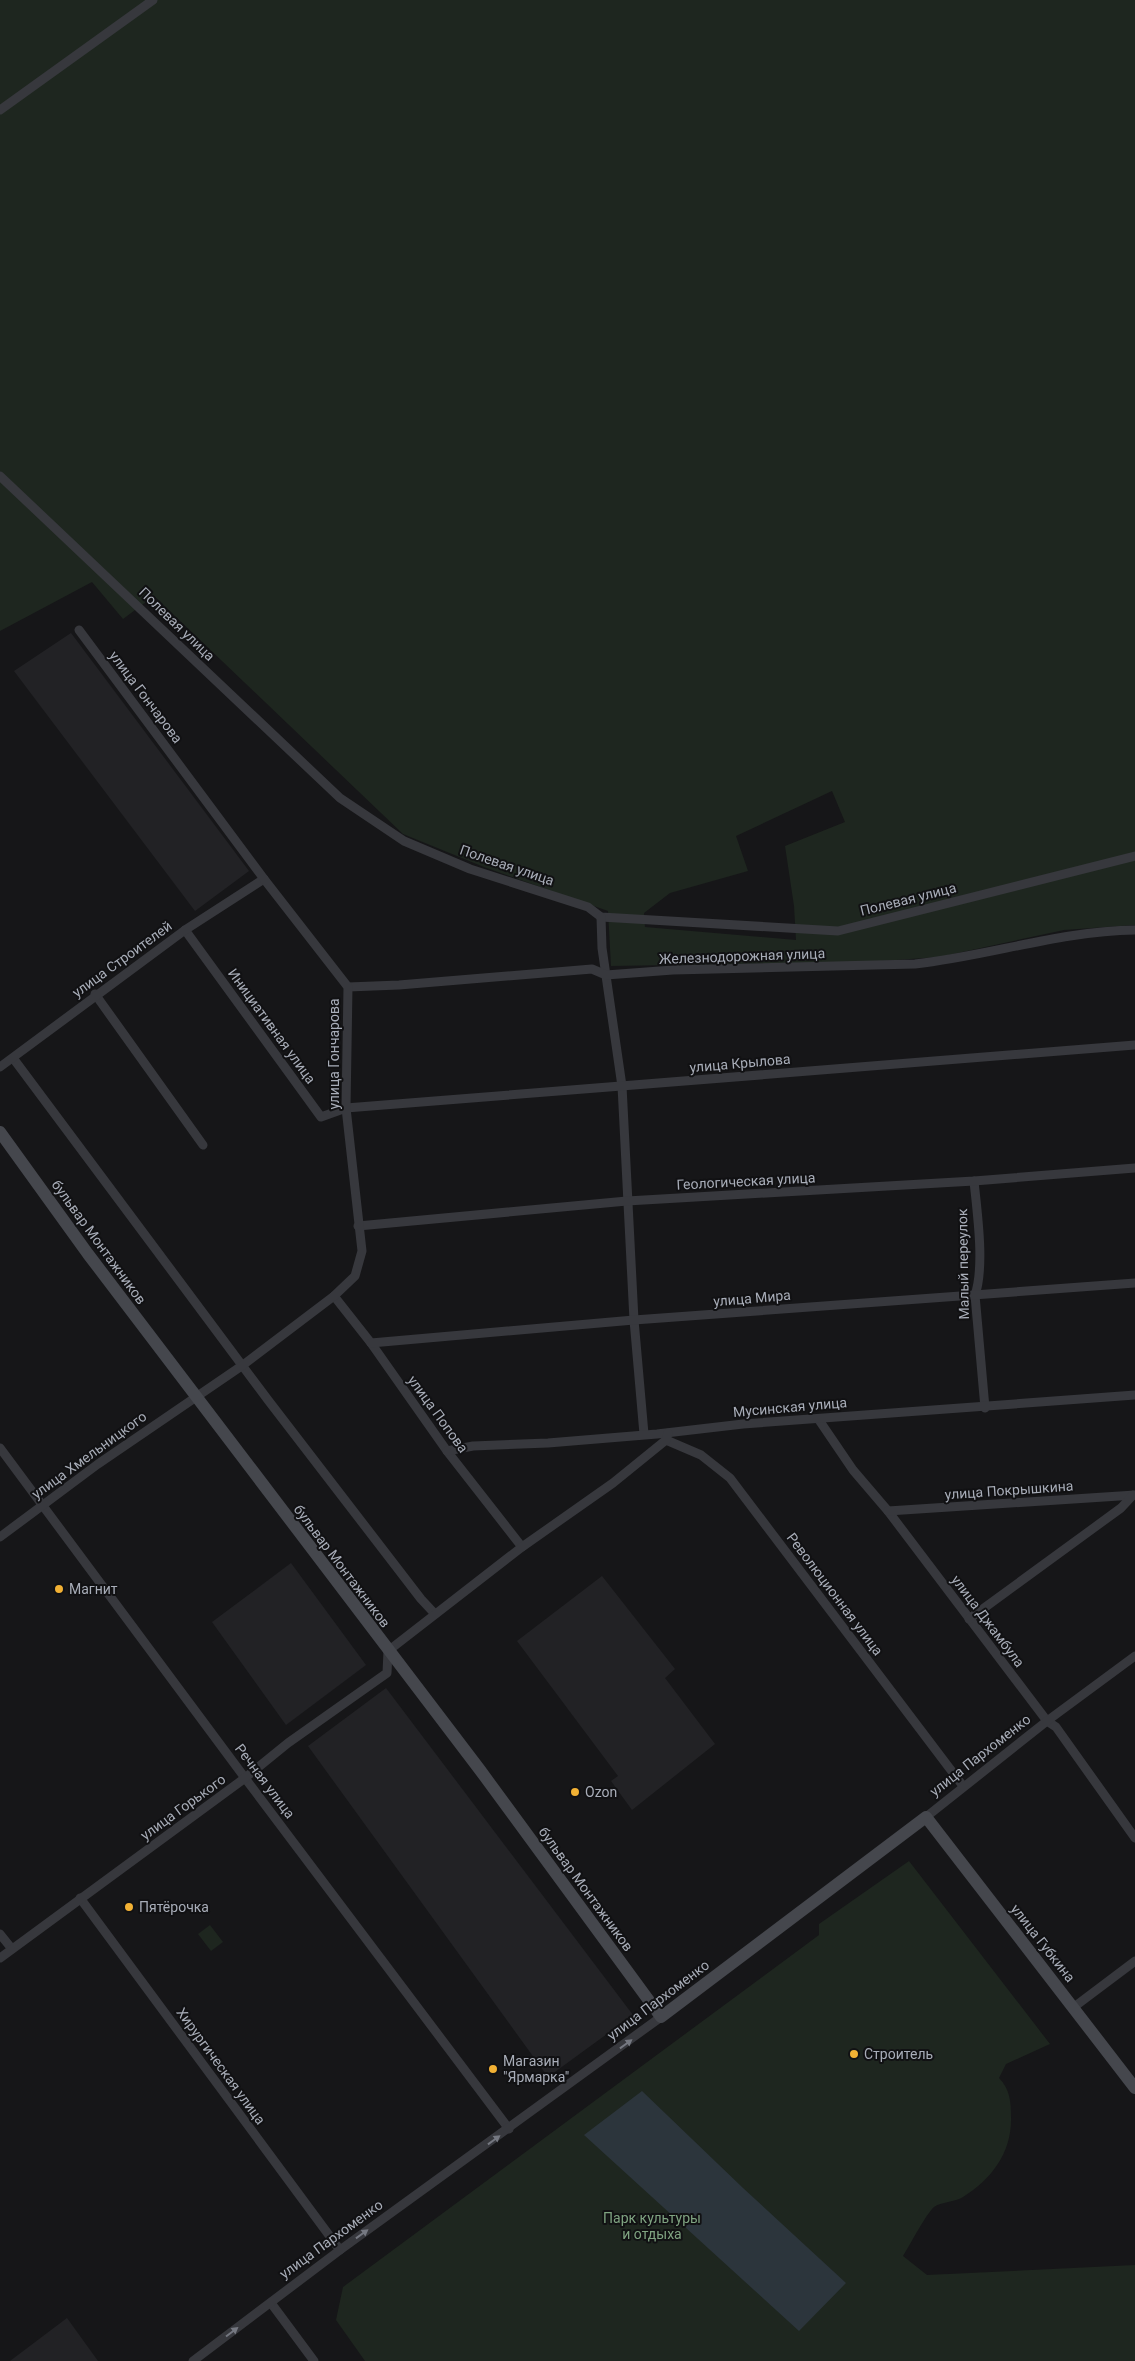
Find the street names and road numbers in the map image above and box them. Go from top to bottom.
street label: Полевая улица [136,584,218,664]
street label: улица Гончарова [106,648,186,746]
street label: Полевая улица [458,841,556,889]
street label: Полевая улица [858,879,958,919]
street label: улица Строителей [69,918,175,1000]
street label: Железнодорожная улица [659,945,825,967]
street label: Инициативная улица [225,965,319,1087]
street label: улица Гончарова [326,998,342,1110]
street label: улица Крылова [689,1051,791,1075]
street label: Геологическая улица [676,1169,816,1193]
street label: бульвар Монтажников [49,1177,149,1307]
street label: Малый переулок [954,1208,972,1320]
street label: улица Мира [713,1287,791,1309]
street label: улица Попова [405,1372,471,1456]
street label: Мусинская улица [732,1394,848,1420]
street label: улица Хмельницкого [29,1408,149,1502]
street label: улица Покрышкина [944,1478,1074,1502]
street label: бульвар Монтажников [291,1501,393,1631]
street label: Революционная улица [784,1530,886,1658]
street label: улица Джамбула [948,1572,1028,1670]
street label: улица Пархоменко [926,1711,1034,1799]
street label: Речная улица [232,1741,298,1821]
street label: улица Горького [137,1771,229,1843]
street label: бульвар Монтажников [536,1824,636,1954]
street label: улица Губкина [1008,1901,1078,1985]
street label: улица Пархоменко [604,1956,712,2044]
street label: Хирургическая улица [173,2005,269,2127]
street label: улица Пархоменко [276,2196,386,2282]

